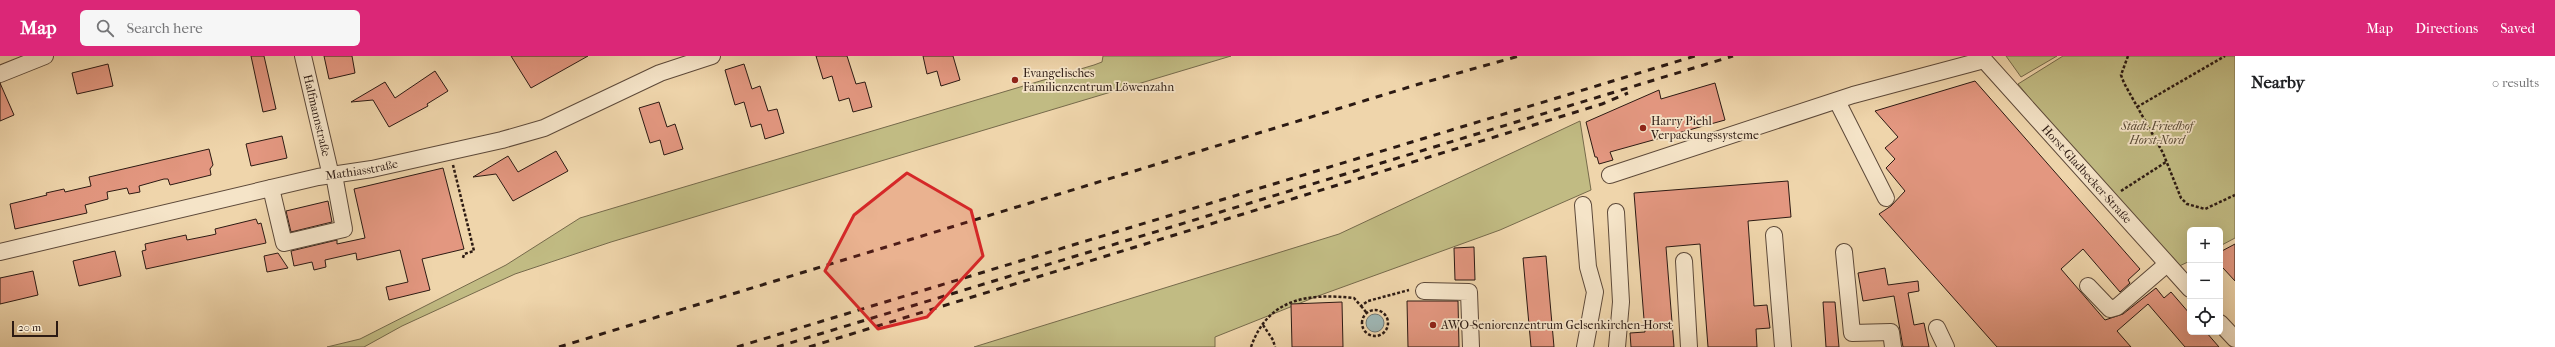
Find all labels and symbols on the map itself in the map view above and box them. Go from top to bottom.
place label: Evangelisches Familienzentrum Löwenzahn [1023,66,1174,94]
street label: Halfmannstraße [301,73,333,158]
marker: Evangelisches Familienzentrum Löwenzahn [1010,75,1020,85]
place label: Harry Piehl Verpackungssysteme [1650,114,1759,142]
park label: Städt. Friedhof Horst-Nord [2120,119,2196,147]
street label: Horst-Gladbecker-Straße [2039,122,2135,226]
marker: Harry Piehl Verpackungssysteme [1638,123,1648,133]
street label: Mathiasstraße [325,156,399,183]
place label: AWO-Seniorenzentrum Gelsenkirchen-Horst [1440,318,1673,332]
scale bar [12,319,58,338]
marker: AWO-Seniorenzentrum Gelsenkirchen-Horst [1428,320,1438,330]

